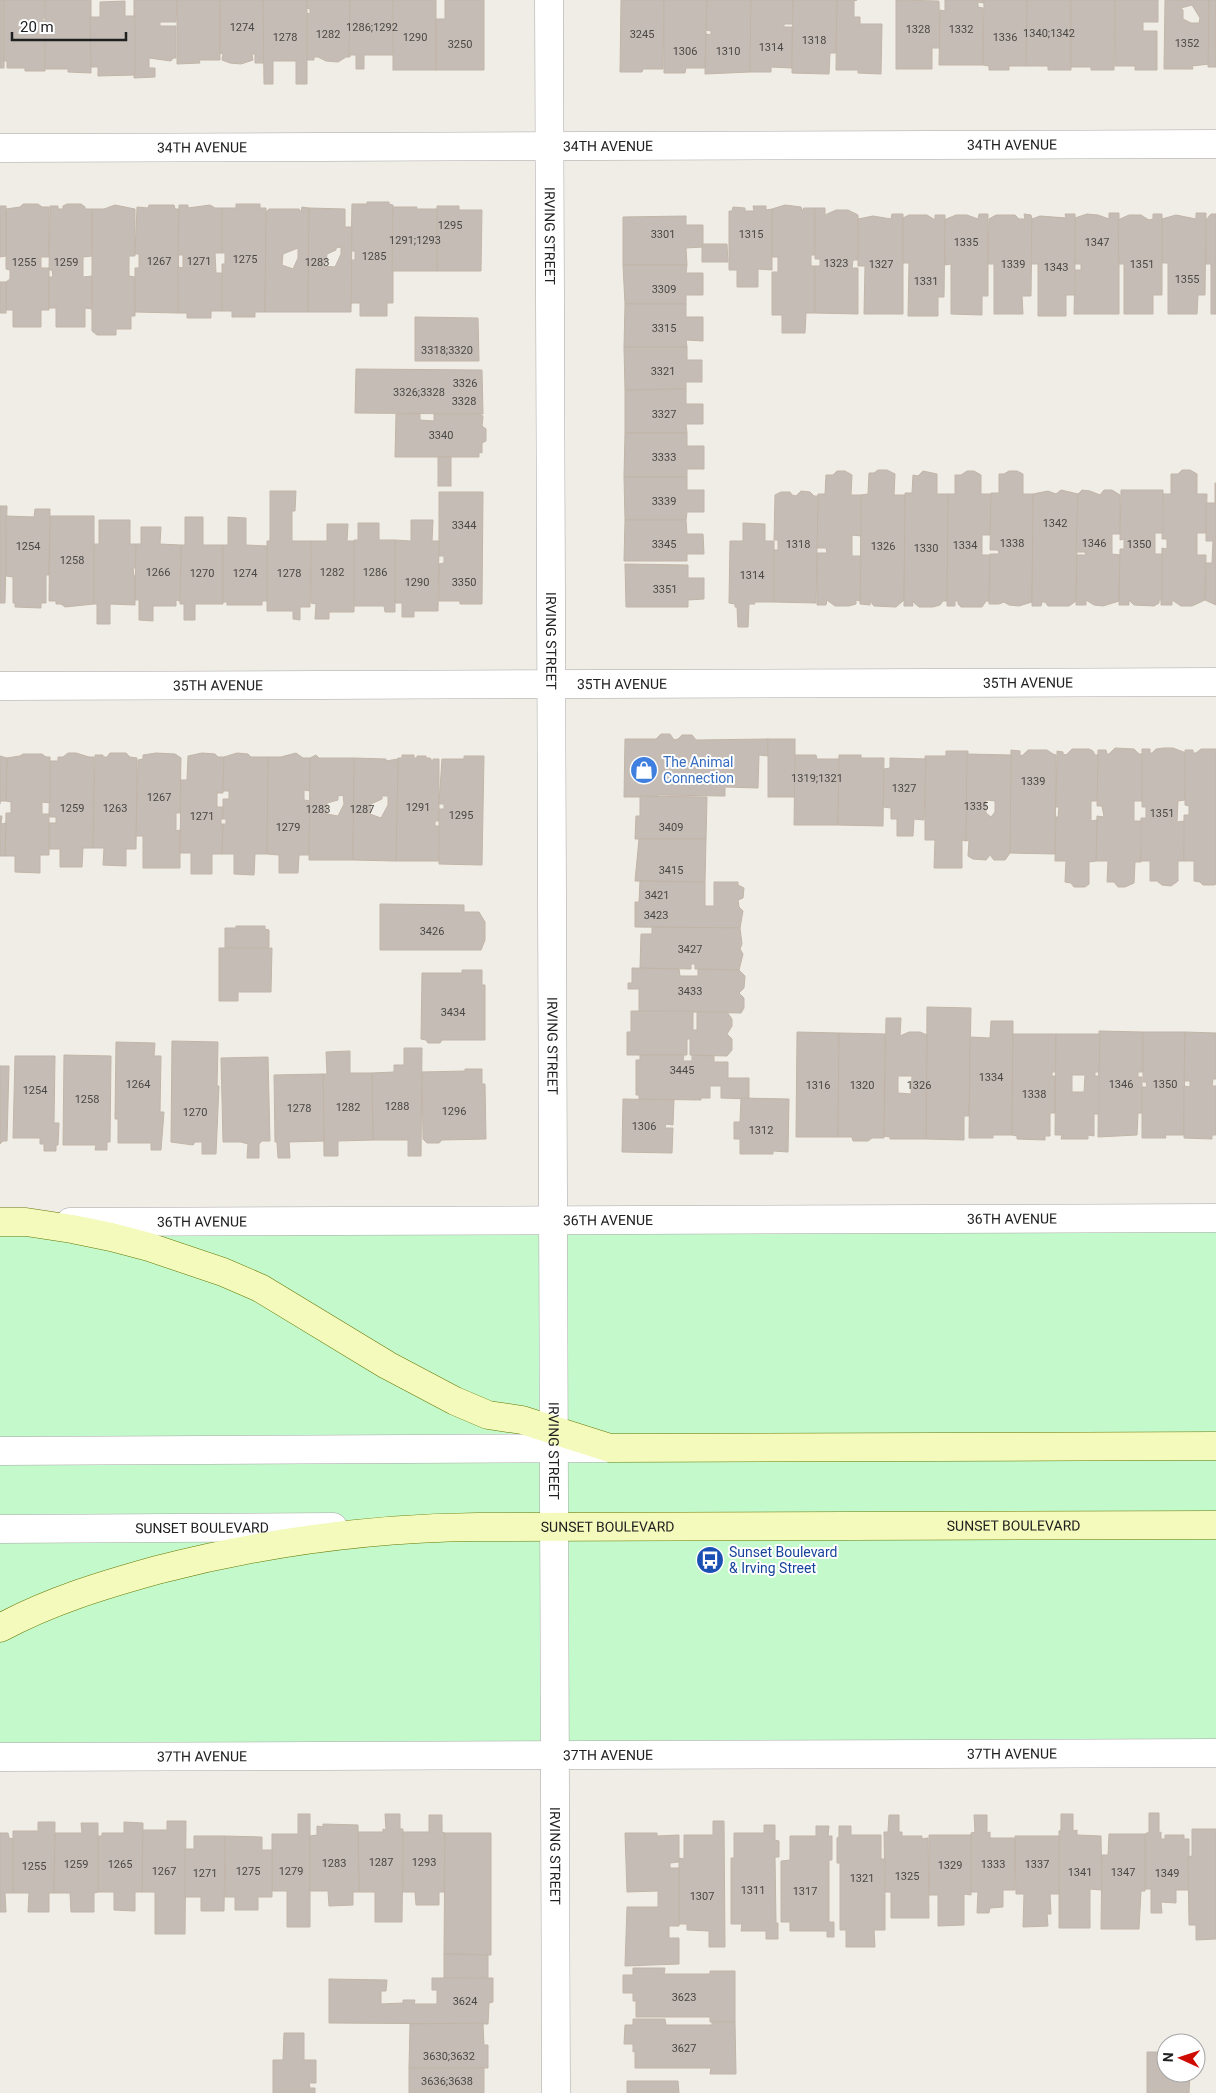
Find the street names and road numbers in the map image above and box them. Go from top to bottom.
street label: 34TH AVENUE [967,137,1057,153]
street label: 34TH AVENUE [563,138,653,154]
street label: 34TH AVENUE [157,139,247,155]
street label: IRVING STREET [542,187,558,286]
street label: IRVING STREET [543,592,559,691]
street label: 35TH AVENUE [983,674,1073,691]
street label: 35TH AVENUE [577,676,667,692]
street label: 35TH AVENUE [173,677,263,693]
street label: IRVING STREET [544,997,561,1096]
street label: 36TH AVENUE [967,1211,1057,1227]
street label: 36TH AVENUE [563,1212,653,1228]
street label: 36TH AVENUE [157,1213,247,1230]
street label: IRVING STREET [546,1402,562,1501]
street label: SUNSET BOULEVARD [947,1517,1080,1534]
street label: SUNSET BOULEVARD [541,1518,674,1535]
street label: SUNSET BOULEVARD [135,1519,269,1536]
street label: 37TH AVENUE [967,1746,1057,1762]
street label: 37TH AVENUE [563,1747,653,1763]
street label: 37TH AVENUE [157,1748,247,1764]
street label: IRVING STREET [547,1807,563,1906]

